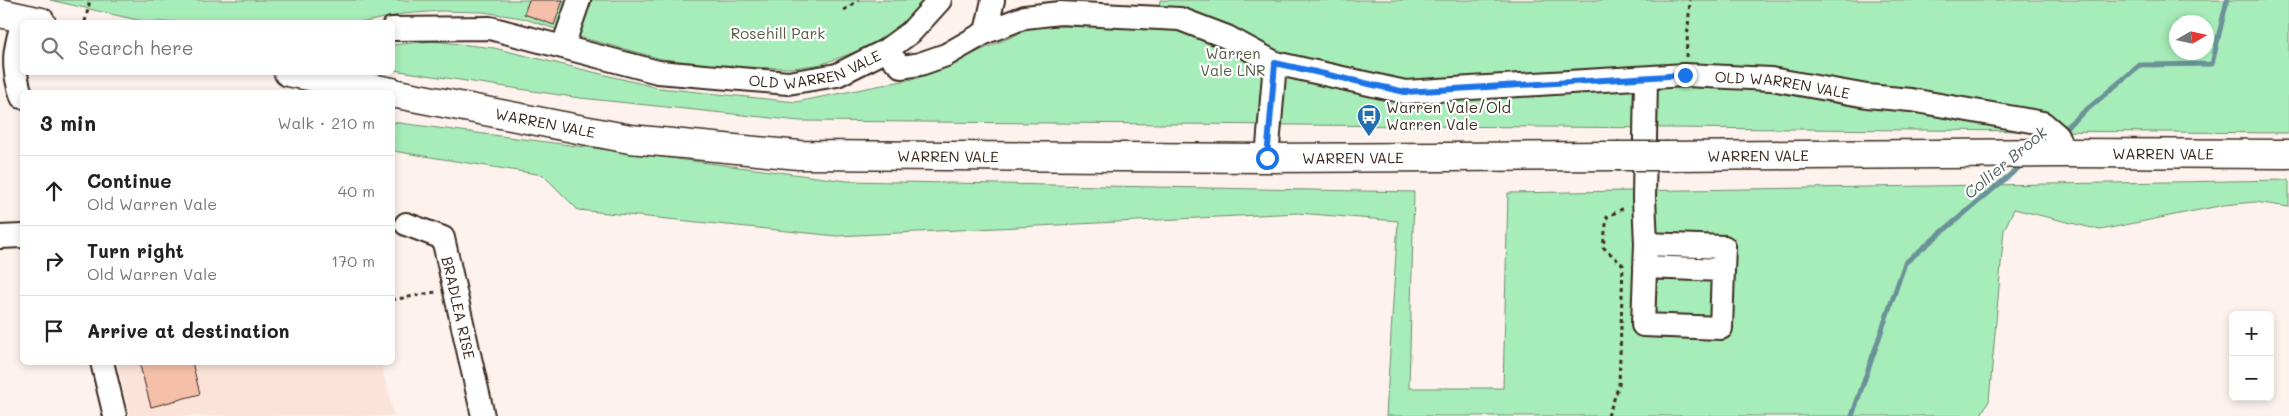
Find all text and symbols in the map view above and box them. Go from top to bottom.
north arrow [2169,15,2214,60]
search box [20,20,395,75]
park label: Rosehill Park [731,23,825,43]
icon: search [38,34,66,62]
text: Search here [78,35,194,60]
park label: Warren Vale LNR [1200,43,1266,80]
street label: OLD WARREN VALE [748,45,884,94]
route end [1674,64,1697,87]
street label: OLD WARREN VALE [1714,66,1852,103]
place label: Warren Vale/Old Warren Vale [1386,97,1511,134]
street label: WARREN VALE [493,103,597,142]
bus stop icon: Warren Vale/Old Warren Vale [1356,103,1382,137]
text: 3 min [40,109,96,136]
text: Walk · 210 m [277,112,375,133]
water label: Collier Brook [1959,121,2051,203]
street label: WARREN VALE [2112,143,2214,164]
street label: WARREN VALE [1707,145,1809,166]
street label: WARREN VALE [897,146,999,166]
route start [1256,147,1279,170]
street label: WARREN VALE [1302,147,1404,168]
text: Continue [87,168,172,193]
icon: ahead [40,177,68,205]
text: 40 m [338,180,375,201]
text: Old Warren Vale [87,193,217,214]
text: Turn right [87,238,184,263]
icon: right [40,247,68,275]
text: 170 m [331,250,375,271]
street label: BRADLEA RISE [437,254,480,361]
text: Old Warren Vale [87,263,217,284]
map controls [2229,311,2274,401]
button: + [2229,311,2274,356]
icon: arrive [40,317,68,345]
text: Arrive at destination [87,318,290,343]
button: − [2229,356,2274,401]

